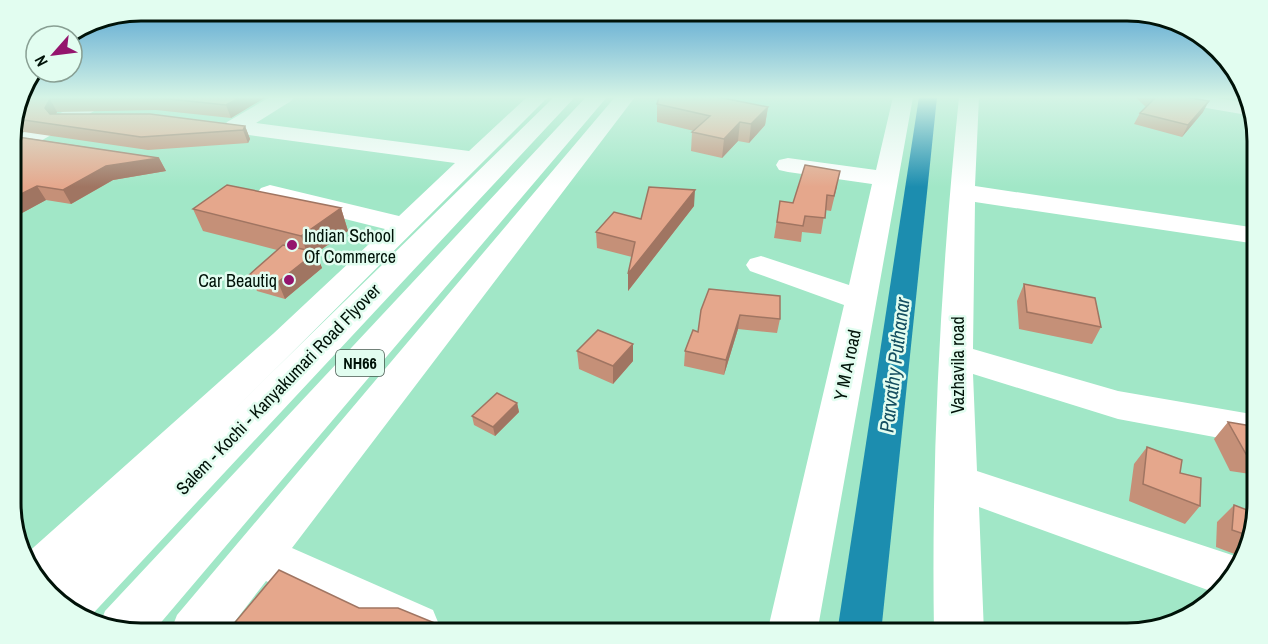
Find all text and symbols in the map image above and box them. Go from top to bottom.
north arrow [24,24,84,84]
text: N [29,52,53,70]
place label: Indian School Of Commerce [304,223,396,269]
marker: Indian School Of Commerce [285,238,299,252]
place label: Car Beautiq [198,268,277,293]
marker: Car Beautiq [282,273,296,287]
street label: Salem - Kochi - Kanyakumari Road Flyover [170,278,386,500]
water label: Parvathy Puthanar [872,295,916,434]
street label: Vazhavila road [945,316,970,414]
street label: Y M A road [827,327,867,403]
road number: NH66 [336,350,384,376]

